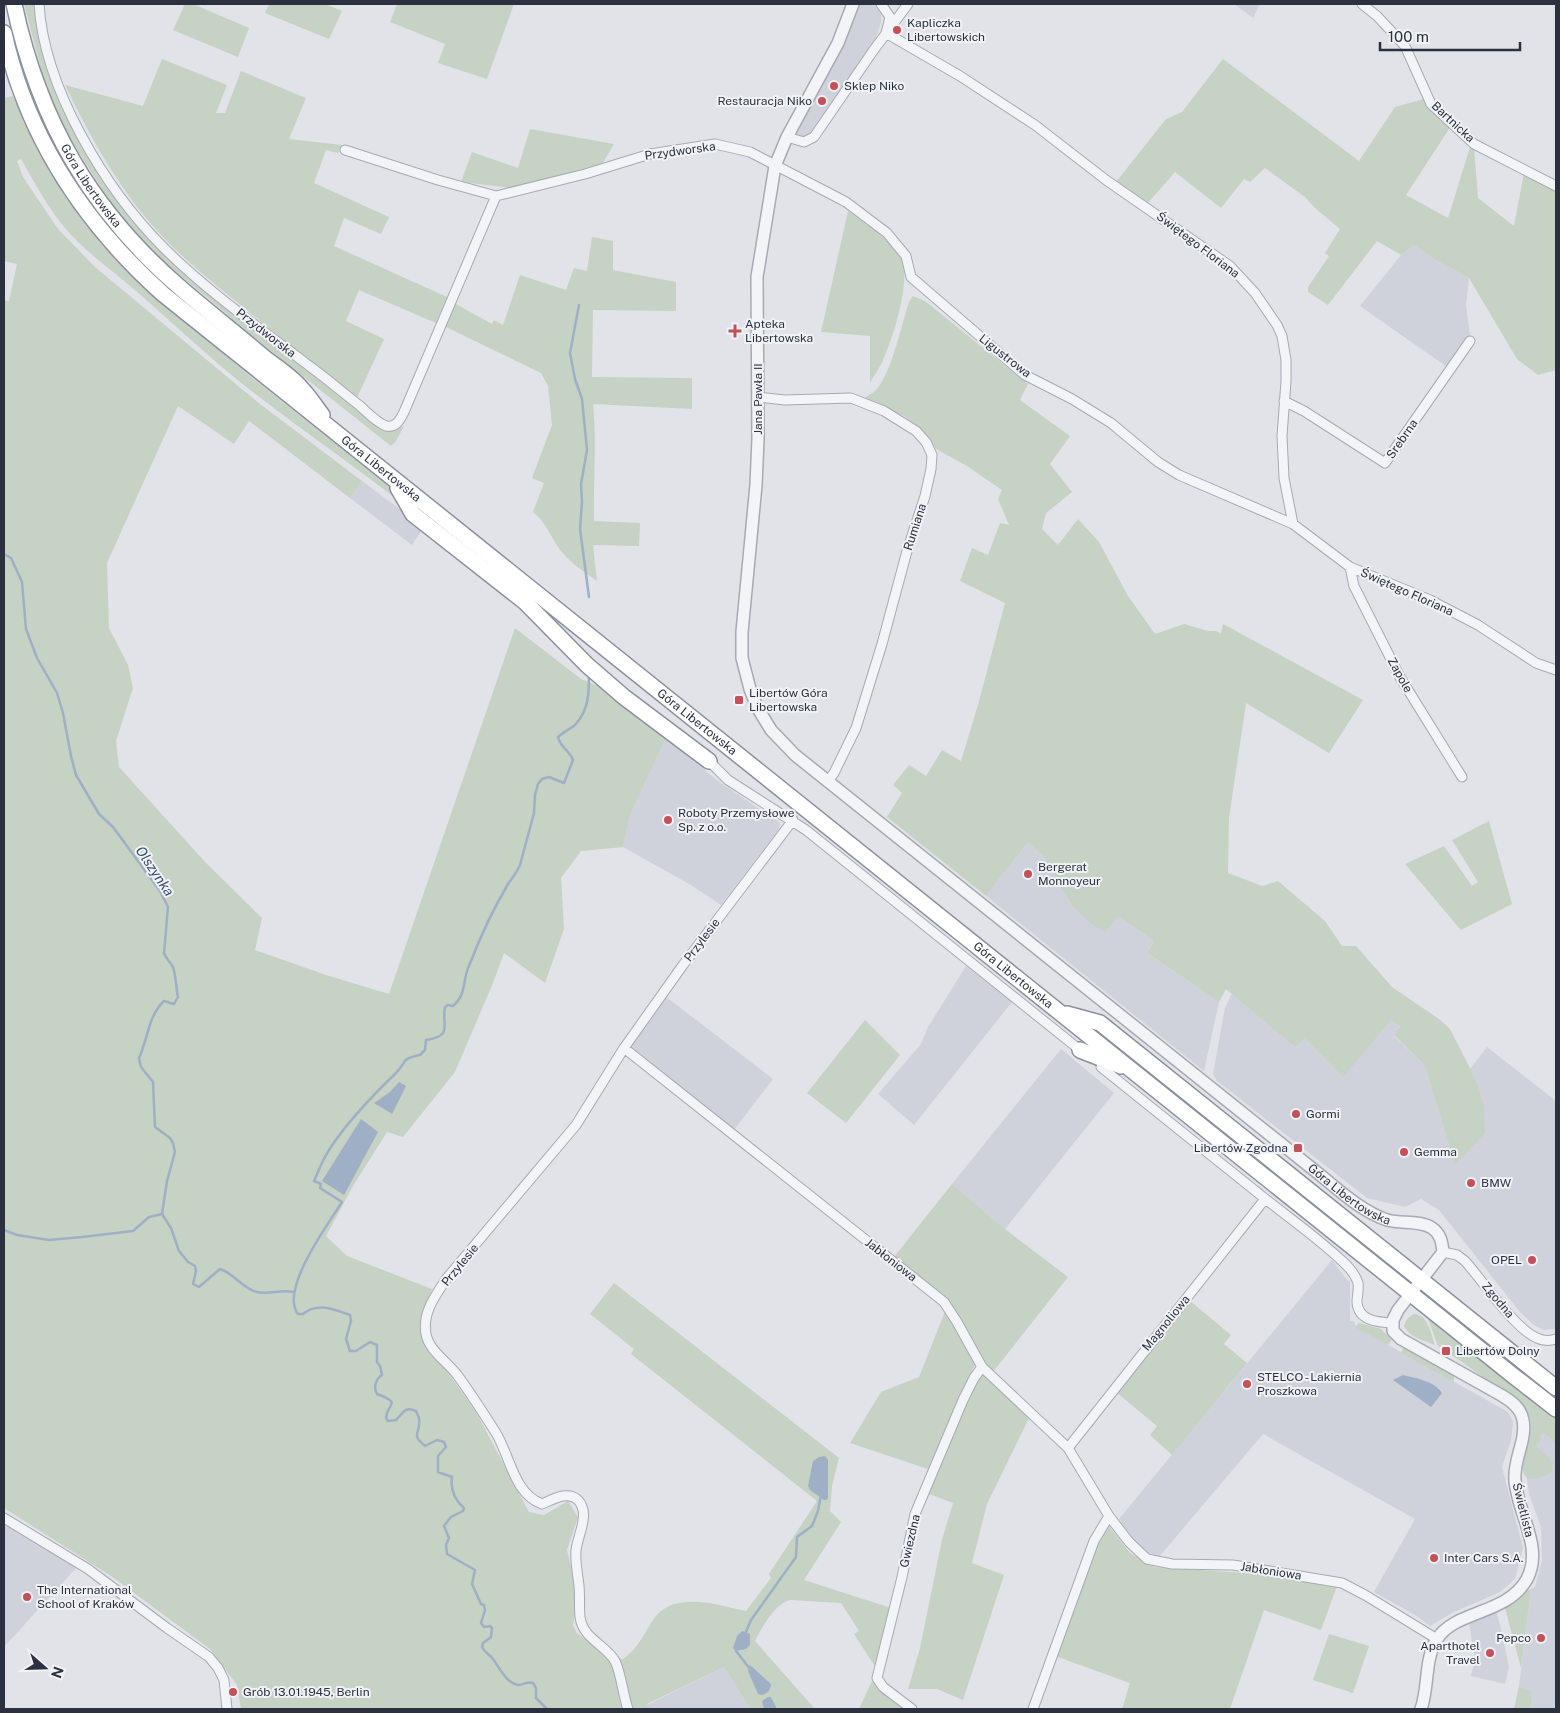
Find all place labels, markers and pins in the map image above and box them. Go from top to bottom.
place label: Kapliczka Libertowskich [907,16,985,44]
marker: Kapliczka Libertowskich [891,24,903,36]
place label: Sklep Niko [844,79,904,93]
marker: Sklep Niko [828,80,840,92]
place label: Restauracja Niko [717,94,812,108]
marker: Restauracja Niko [816,95,828,107]
place label: Apteka Libertowska [745,317,813,345]
marker: Apteka Libertowska [729,325,741,337]
place label: Libertów Góra Libertowska [749,686,828,714]
marker: Libertów Góra Libertowska [733,694,745,706]
place label: Roboty Przemysłowe Sp. z o.o. [678,806,795,834]
marker: Roboty Przemysłowe Sp. z o.o. [662,814,674,826]
place label: Bergerat Monnoyeur [1038,860,1101,888]
marker: Bergerat Monnoyeur [1022,868,1034,880]
place label: Gormi [1306,1107,1340,1121]
marker: Gormi [1290,1108,1302,1120]
place label: Libertów Zgodna [1194,1141,1288,1155]
marker: Libertów Zgodna [1292,1142,1304,1154]
place label: Gemma [1414,1145,1457,1159]
marker: Gemma [1398,1146,1410,1158]
place label: BMW [1481,1176,1512,1190]
marker: BMW [1465,1177,1477,1189]
place label: OPEL [1491,1253,1522,1267]
marker: OPEL [1526,1254,1538,1266]
place label: Libertów Dolny [1456,1344,1540,1358]
marker: Libertów Dolny [1440,1345,1452,1357]
place label: STELCO - Lakiernia Proszkowa [1257,1370,1361,1398]
marker: STELCO - Lakiernia Proszkowa [1241,1378,1253,1390]
place label: Inter Cars S.A. [1444,1551,1524,1565]
marker: Inter Cars S.A. [1428,1552,1440,1564]
place label: The International School of Kraków [37,1583,135,1611]
marker: The International School of Kraków [21,1591,33,1603]
place label: Pepco [1496,1631,1531,1645]
marker: Pepco [1535,1632,1547,1644]
place label: Aparthotel Travel [1420,1639,1480,1667]
marker: Aparthotel Travel [1484,1647,1496,1659]
place label: Grób 13.01.1945, Berlin [243,1685,370,1699]
marker: Grób 13.01.1945, Berlin [227,1686,239,1698]

